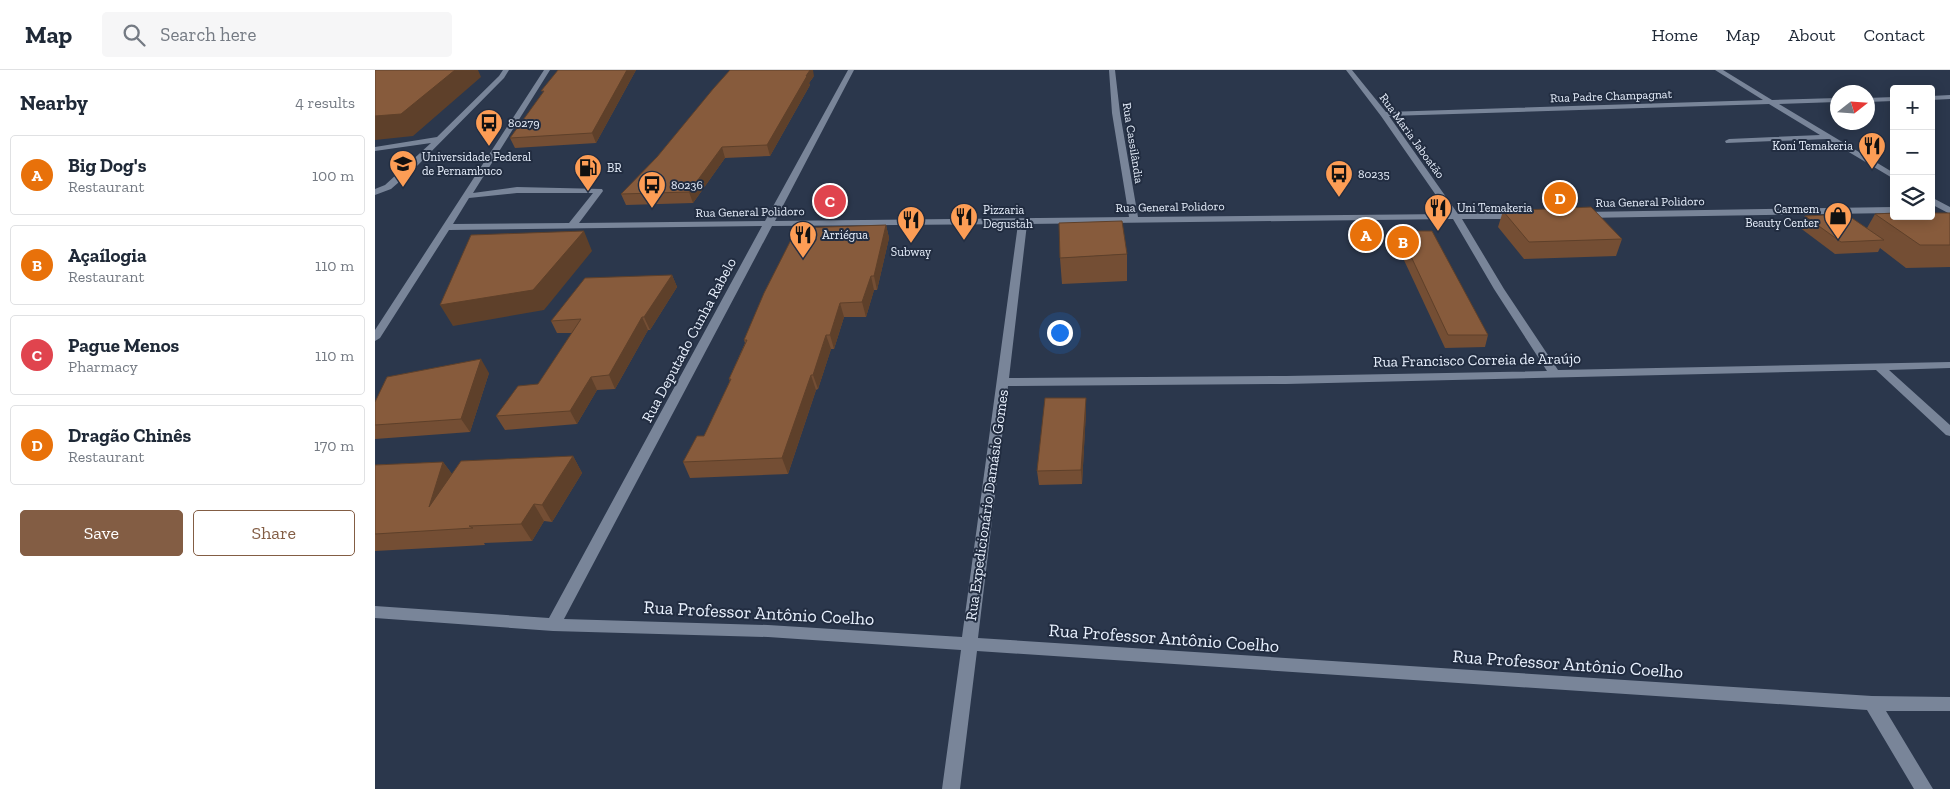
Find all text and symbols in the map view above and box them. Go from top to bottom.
search box [102,12,452,57]
text: Map [25,20,72,49]
icon: search [120,21,148,49]
text: Search here [160,23,257,46]
text: Home [1651,24,1698,46]
text: Map [1726,24,1760,46]
text: About [1788,24,1835,46]
text: Contact [1863,24,1925,46]
north arrow [1830,85,1875,130]
map controls [1890,85,1935,220]
button: + [1890,85,1935,130]
street label: Rua Padre Champagnat [1550,87,1673,105]
text: Nearby [20,90,88,115]
street label: Rua Maria Jaboatão [1377,91,1447,181]
text: 4 results [295,93,355,112]
street label: Rua Cassilândia [1120,102,1146,185]
bus stop icon: 80279 [474,108,504,147]
place label: 80279 [508,116,540,130]
button: − [1890,130,1935,175]
restaurant icon: Koni Temakeria [1857,131,1887,170]
place label: Koni Temakeria [1772,139,1853,153]
school or university icon: Universidade Federal de Pernambuco [388,149,418,188]
place label: Universidade Federal de Pernambuco [422,150,531,178]
fuel station icon: BR [573,153,603,192]
text: Big Dog's [68,154,147,177]
bus stop icon: 80235 [1324,159,1354,198]
place label: BR [607,161,622,175]
text: A [32,166,43,185]
text: 100 m [312,166,354,185]
place label: 80235 [1358,167,1390,181]
bus stop icon: 80236 [637,170,667,209]
button: layers [1890,175,1935,220]
text: Restaurant [68,177,144,196]
place label: 80236 [671,178,703,192]
pin: D [1544,179,1576,217]
pin: C [814,182,846,220]
restaurant icon: Uni Temakeria [1423,193,1453,232]
street label: Rua General Polidoro [1595,194,1705,210]
street label: Rua General Polidoro [1115,199,1225,215]
place label: Uni Temakeria [1457,201,1533,215]
shop icon: Carmem Beauty Center [1823,201,1853,240]
restaurant icon: Pizzaria Degustah [949,202,979,241]
place label: Carmem Beauty Center [1745,202,1820,230]
place label: Pizzaria Degustah [983,203,1033,231]
street label: Rua General Polidoro [695,204,805,220]
restaurant icon: Subway [896,205,926,244]
pin: A [1350,216,1382,254]
restaurant icon: Arriégua [788,220,818,259]
pin: B [1387,223,1419,261]
place label: Arriégua [822,228,868,242]
text: Açaílogia [68,244,147,267]
place label: Subway [891,245,932,259]
street label: Rua Deputado Cunha Rabelo [638,254,740,425]
text: B [32,256,42,275]
text: 110 m [315,256,354,275]
text: Restaurant [68,267,144,286]
your location [1047,320,1073,346]
text: Pague Menos [68,334,179,357]
text: C [32,346,42,365]
text: 110 m [315,346,354,365]
street label: Rua Francisco Correia de Araújo [1373,349,1581,371]
text: Pharmacy [68,357,138,376]
street label: Rua Expedicionário Damásio Gomes [962,388,1012,622]
text: Dragão Chinês [68,424,191,447]
text: D [31,436,43,455]
text: 170 m [314,436,354,455]
text: Restaurant [68,447,144,466]
button: Save [20,510,183,556]
button: Share [193,510,355,556]
street label: Rua Professor Antônio Coelho [643,596,875,630]
street label: Rua Professor Antônio Coelho [1048,619,1280,657]
street label: Rua Professor Antônio Coelho [1452,645,1684,683]

